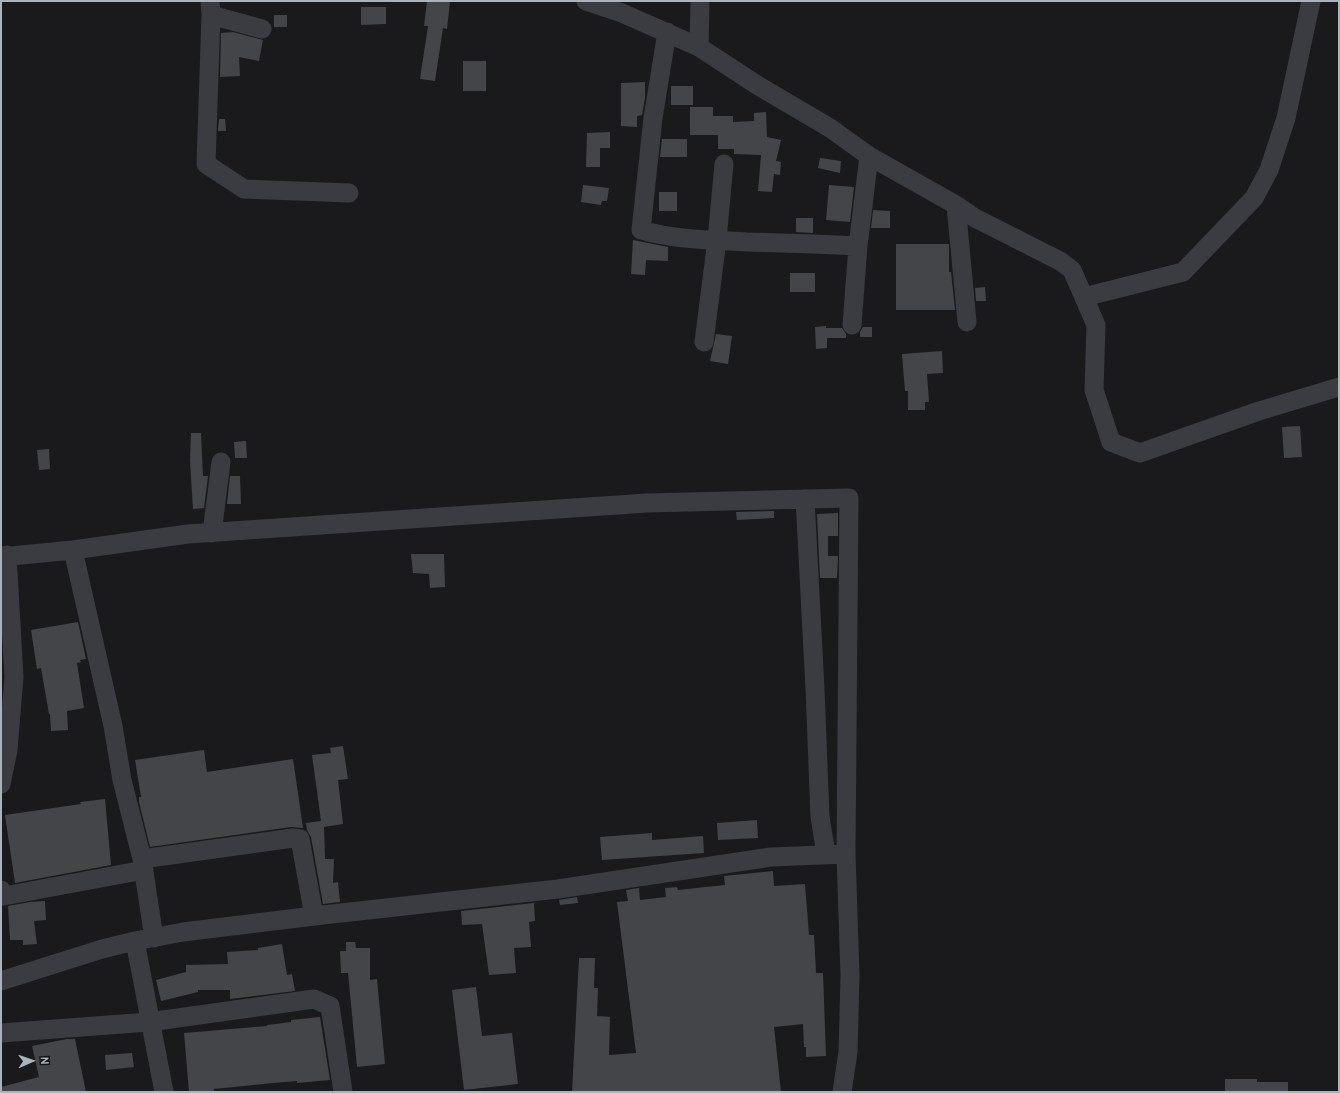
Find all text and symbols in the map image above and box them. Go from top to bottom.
north arrow [12,1041,52,1081]
text: N [37,1056,51,1065]

